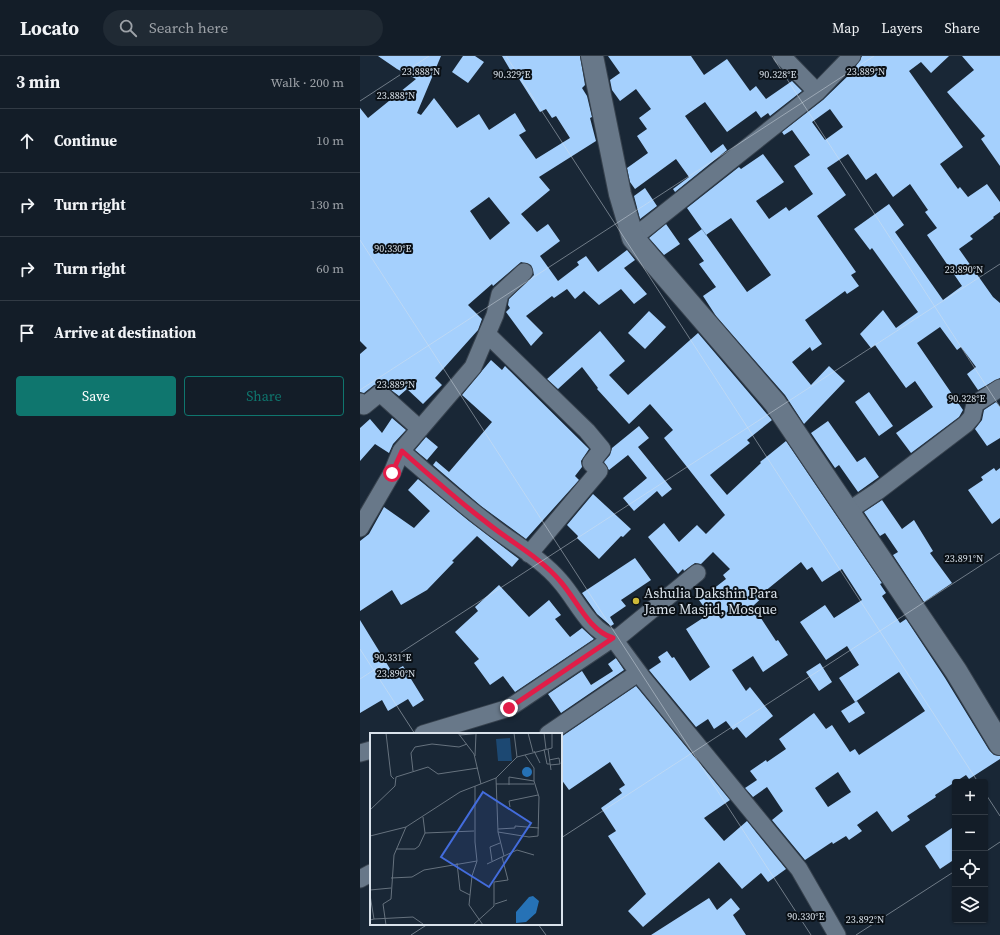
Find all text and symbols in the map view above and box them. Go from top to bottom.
search box [103,10,383,46]
text: Locato [20,15,79,41]
icon: search [117,17,139,39]
text: Search here [149,17,228,38]
text: Map [832,18,859,38]
text: Layers [881,18,923,38]
text: Share [945,18,980,38]
text: 23.888°N [402,65,440,78]
text: 23.889°N [847,65,885,78]
text: 90.329°E [493,68,531,81]
text: 90.328°E [759,68,797,81]
text: 3 min [16,70,60,94]
text: Walk · 200 m [271,74,344,91]
text: 23.888°N [377,89,415,102]
icon: ahead [16,130,38,152]
text: Continue [54,130,117,151]
text: 10 m [316,132,344,149]
icon: right [16,194,38,216]
text: Turn right [54,194,126,215]
text: 130 m [310,196,344,213]
text: 90.330°E [374,242,412,255]
icon: right [16,258,38,280]
text: Turn right [54,258,126,279]
text: 60 m [316,260,344,277]
text: 23.890°N [945,263,983,276]
icon: arrive [16,322,38,344]
text: Arrive at destination [54,322,196,343]
button: Save [16,376,176,416]
button: Share [184,376,344,416]
text: 23.889°N [377,378,415,391]
text: 90.328°E [948,392,986,405]
route start [383,464,401,482]
text: 23.891°N [945,552,983,565]
place label: Ashulia Dakshin Para Jame Masjid, Mosque [643,583,778,619]
marker: Ashulia Dakshin Para Jame Masjid, Mosque [631,596,641,606]
text: 90.331°E [374,651,412,664]
text: 23.890°N [377,667,415,680]
route end [500,699,518,717]
inset map [370,733,562,925]
map controls [952,779,988,923]
button: + [952,779,988,815]
button: − [952,815,988,851]
button: locate [952,851,988,887]
button: layers [952,887,988,923]
text: 90.330°E [787,910,825,923]
text: 23.892°N [846,913,884,926]

